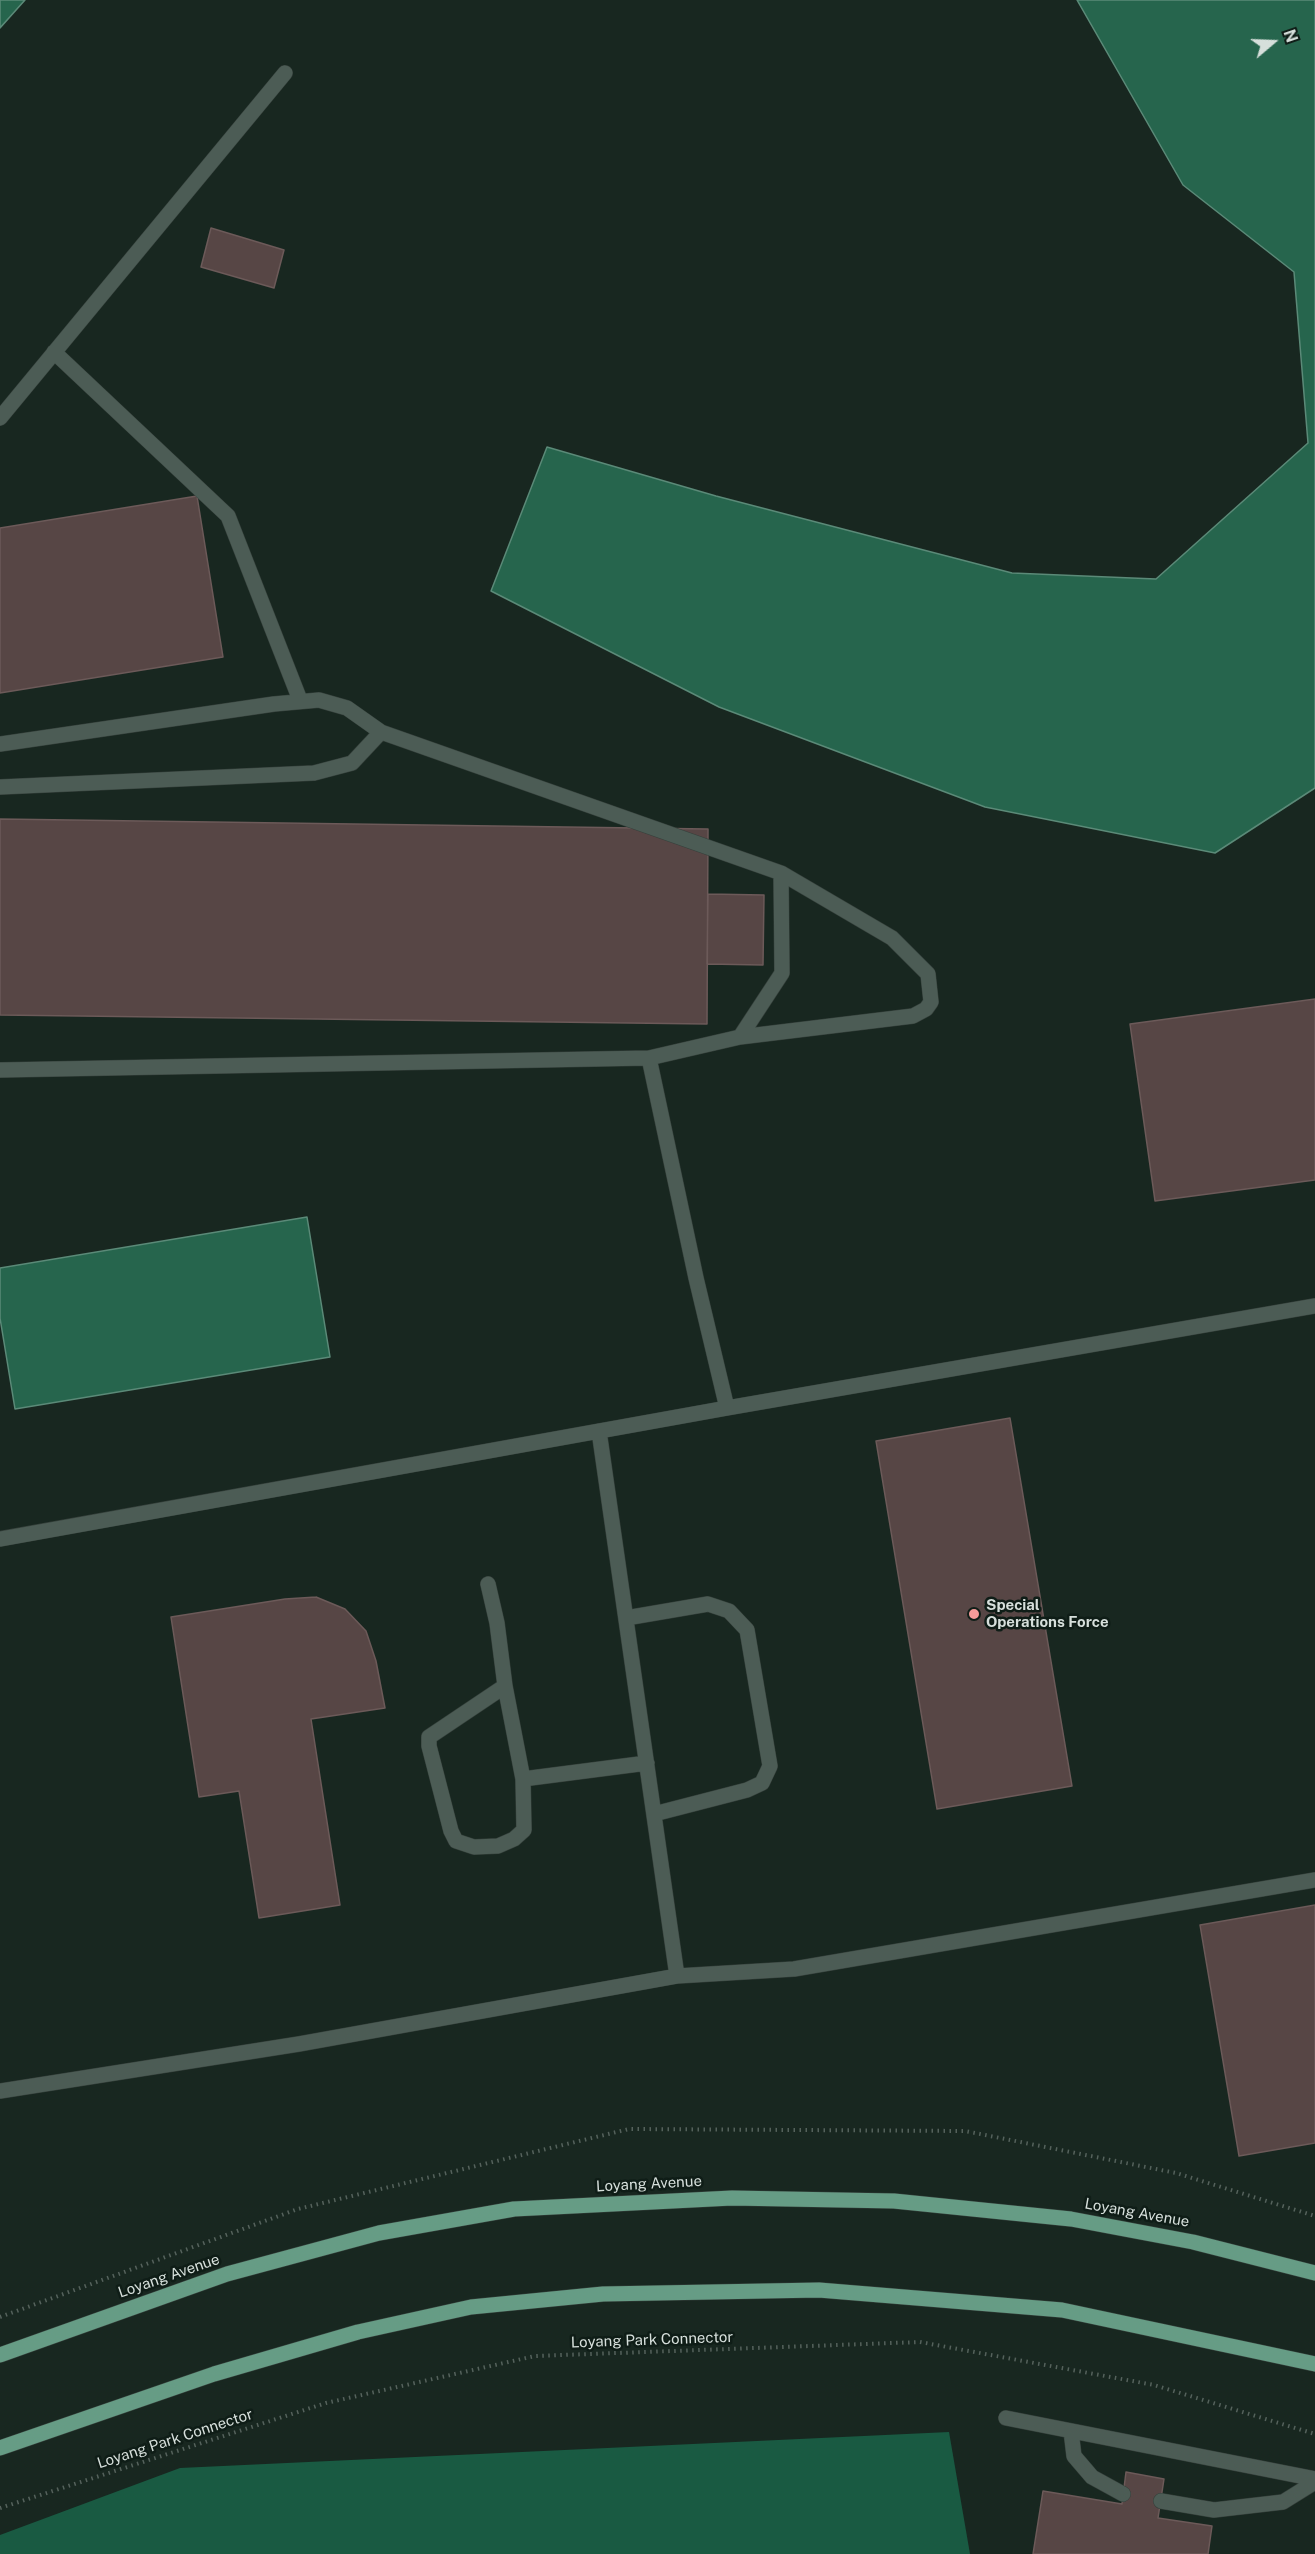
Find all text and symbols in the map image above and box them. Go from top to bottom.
north arrow [1243,12,1303,72]
text: N [1279,27,1302,45]
place label: Special Operations Force [986,1596,1109,1631]
marker: Special Operations Force [967,1607,981,1621]
street label: Loyang Avenue [596,2172,702,2196]
street label: Loyang Avenue [1083,2195,1191,2231]
street label: Loyang Avenue [116,2250,222,2302]
street label: Loyang Park Connector [570,2328,734,2352]
street label: Loyang Park Connector [95,2405,255,2473]

